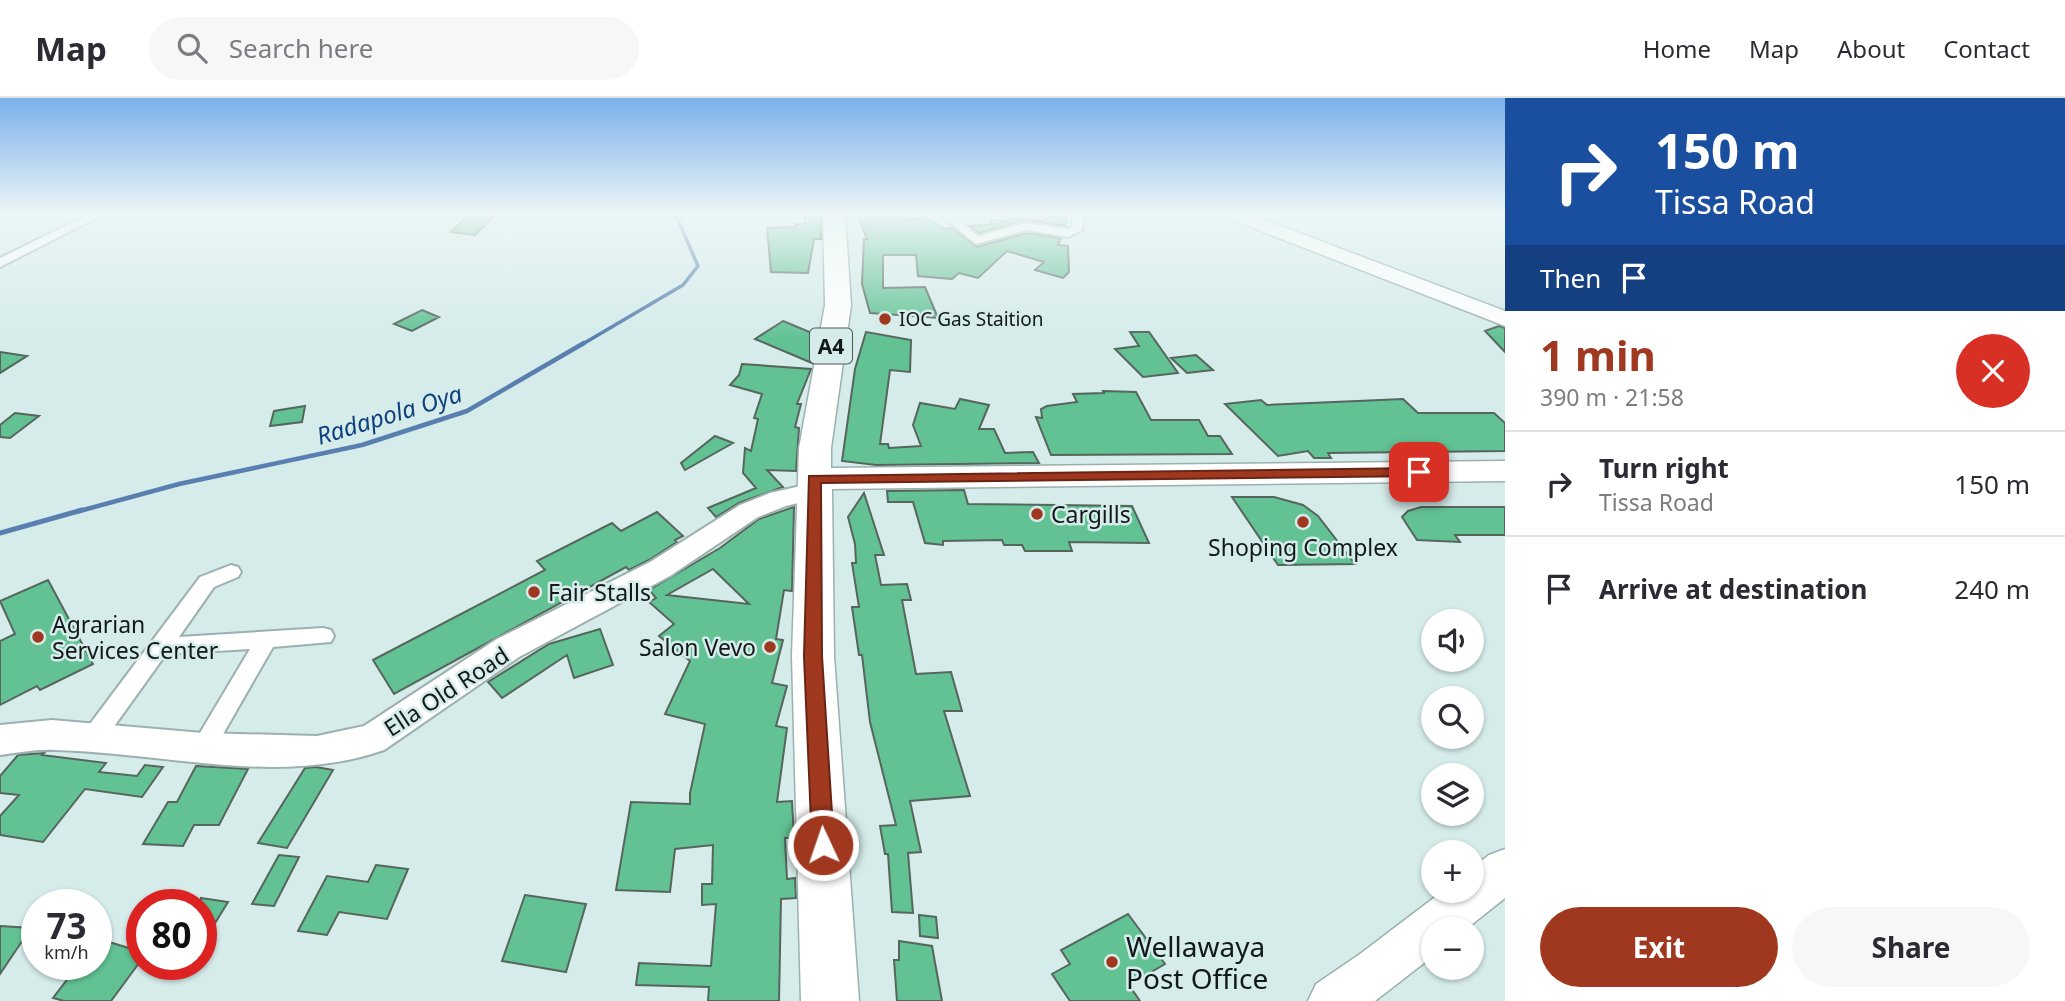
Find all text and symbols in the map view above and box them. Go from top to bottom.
search box [149,17,639,80]
text: Map [35,26,107,71]
icon: search [173,29,211,67]
text: Search here [229,30,373,66]
text: Home [1643,32,1711,65]
text: Map [1749,32,1799,65]
text: About [1837,32,1905,65]
text: Contact [1943,32,2030,65]
text: 150 m [1655,117,1800,183]
icon: right [1540,126,1631,217]
text: Tissa Road [1655,180,1815,223]
icon: arrive [1615,259,1653,297]
text: Then [1540,260,1601,296]
place label: IOC Gas Staition [899,306,1044,332]
marker: IOC Gas Staition [877,311,893,327]
text: 1 min [1540,326,1656,383]
road number: A4 [810,328,852,364]
button: close [1956,334,2030,408]
water label: Radapola Oya [312,376,466,452]
text: 390 m · 21:58 [1540,381,1684,413]
pin [1389,442,1449,502]
text: Turn right [1599,450,1729,486]
icon: arrive [1400,453,1438,491]
icon: right [1540,465,1578,503]
text: 150 m [1954,466,2030,502]
text: Tissa Road [1599,486,1714,518]
place label: Cargills [1051,498,1131,530]
marker: Cargills [1029,506,1045,522]
marker: Shoping Complex [1295,514,1311,530]
place label: Shoping Complex [1208,531,1398,563]
icon: arrive [1540,570,1578,608]
text: Arrive at destination [1599,571,1868,607]
text: 240 m [1954,571,2030,607]
place label: Fair Stalls [548,576,651,608]
marker: Fair Stalls [526,584,542,600]
place label: Agrarian Services Center [52,608,219,666]
map controls [1421,609,1484,980]
button: sound [1421,609,1484,672]
marker: Agrarian Services Center [30,629,46,645]
place label: Salon Vevo [639,631,756,663]
street label: Ella Old Road [377,639,515,743]
marker: Salon Vevo [762,639,778,655]
button: search [1421,686,1484,749]
button: layers [1421,763,1484,826]
position arrow [786,808,860,882]
button: + [1421,840,1484,903]
speed limit sign: 80 [126,889,217,980]
text: 73 [46,902,87,949]
button: Exit [1540,907,1778,987]
button: Share [1792,907,2030,987]
button: − [1421,917,1484,980]
place label: Wellawaya Post Office [1126,927,1268,997]
text: km/h [44,940,89,964]
marker: Wellawaya Post Office [1104,954,1120,970]

